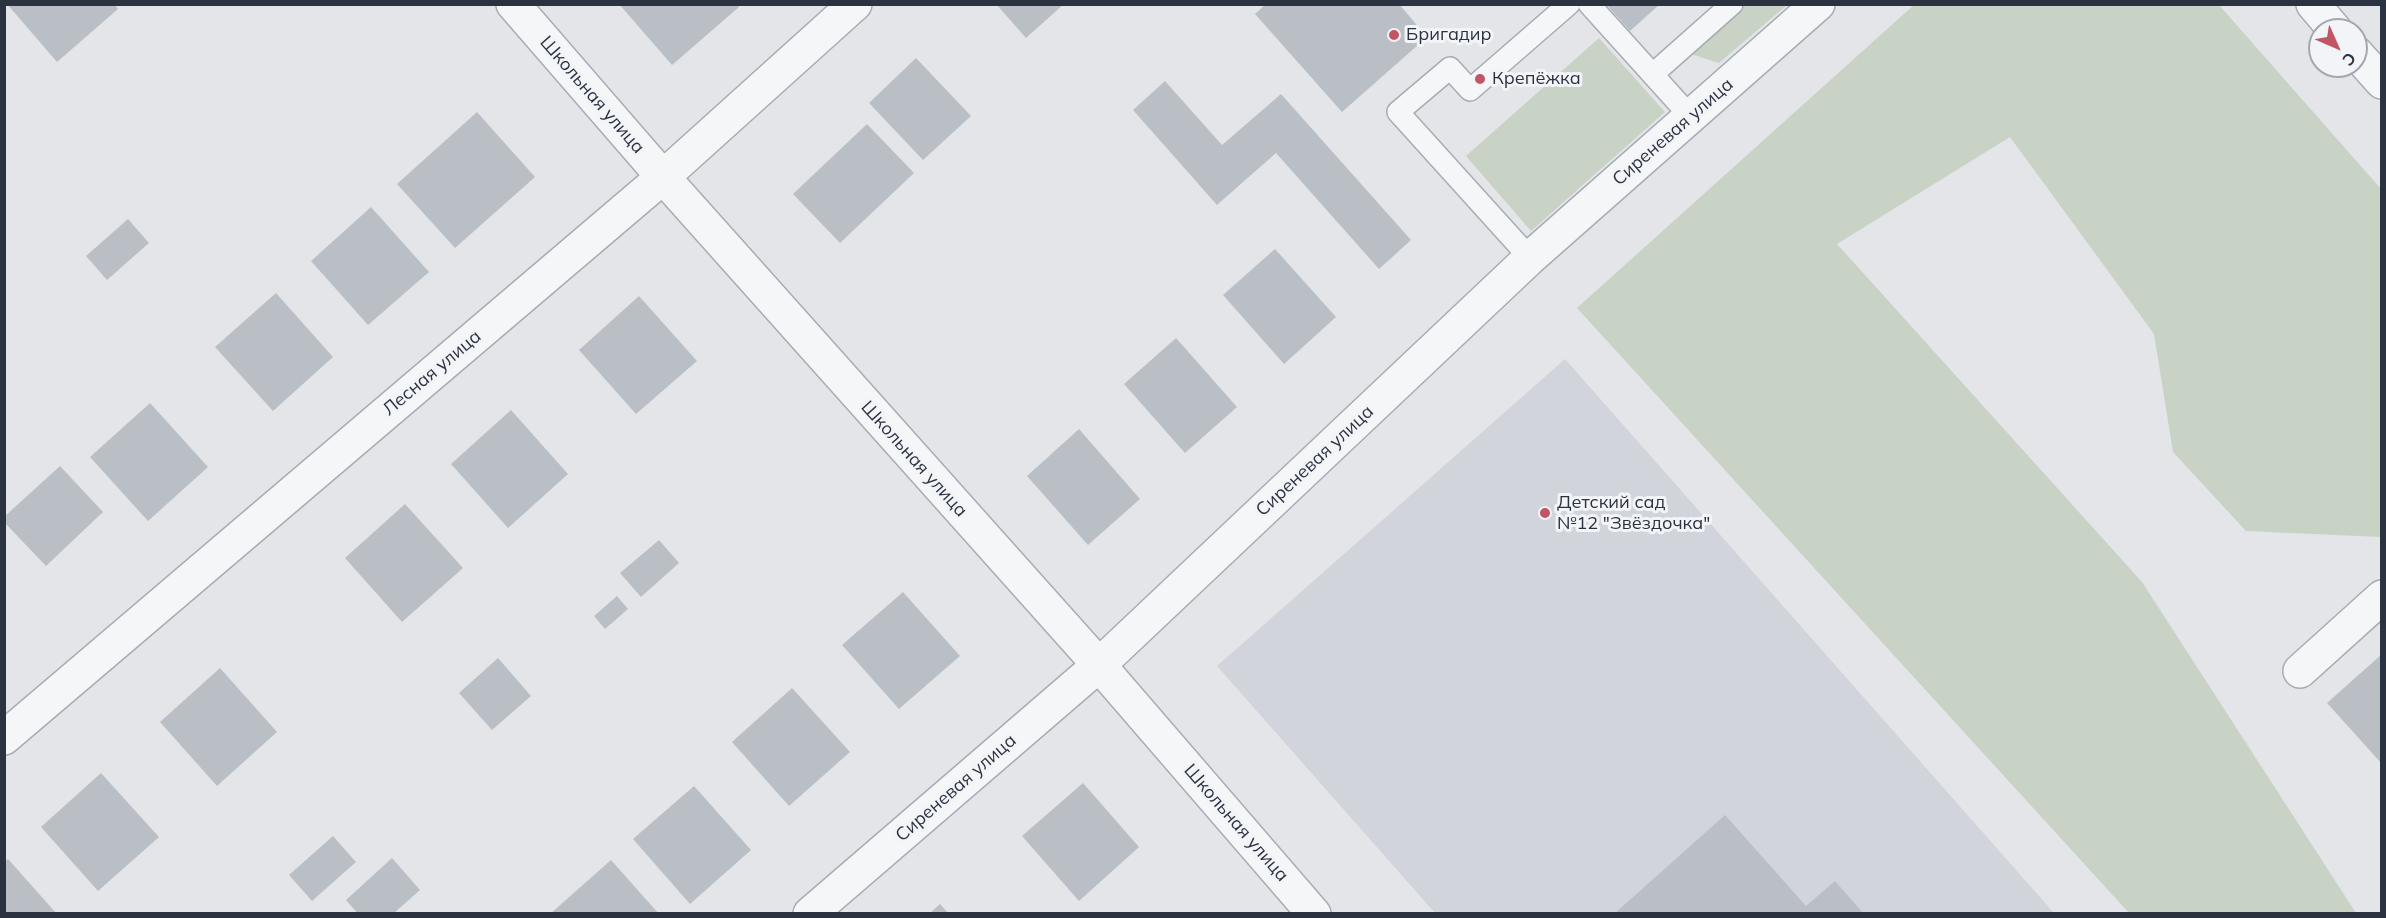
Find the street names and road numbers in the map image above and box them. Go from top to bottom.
street label: Школьная улица [535,32,649,158]
street label: Сиреневая улица [1608,74,1738,190]
street label: Лесная улица [379,326,485,420]
street label: Школьная улица [856,397,972,521]
street label: Сиреневая улица [1252,401,1378,521]
street label: Сиреневая улица [891,730,1021,846]
street label: Школьная улица [1179,760,1293,886]

